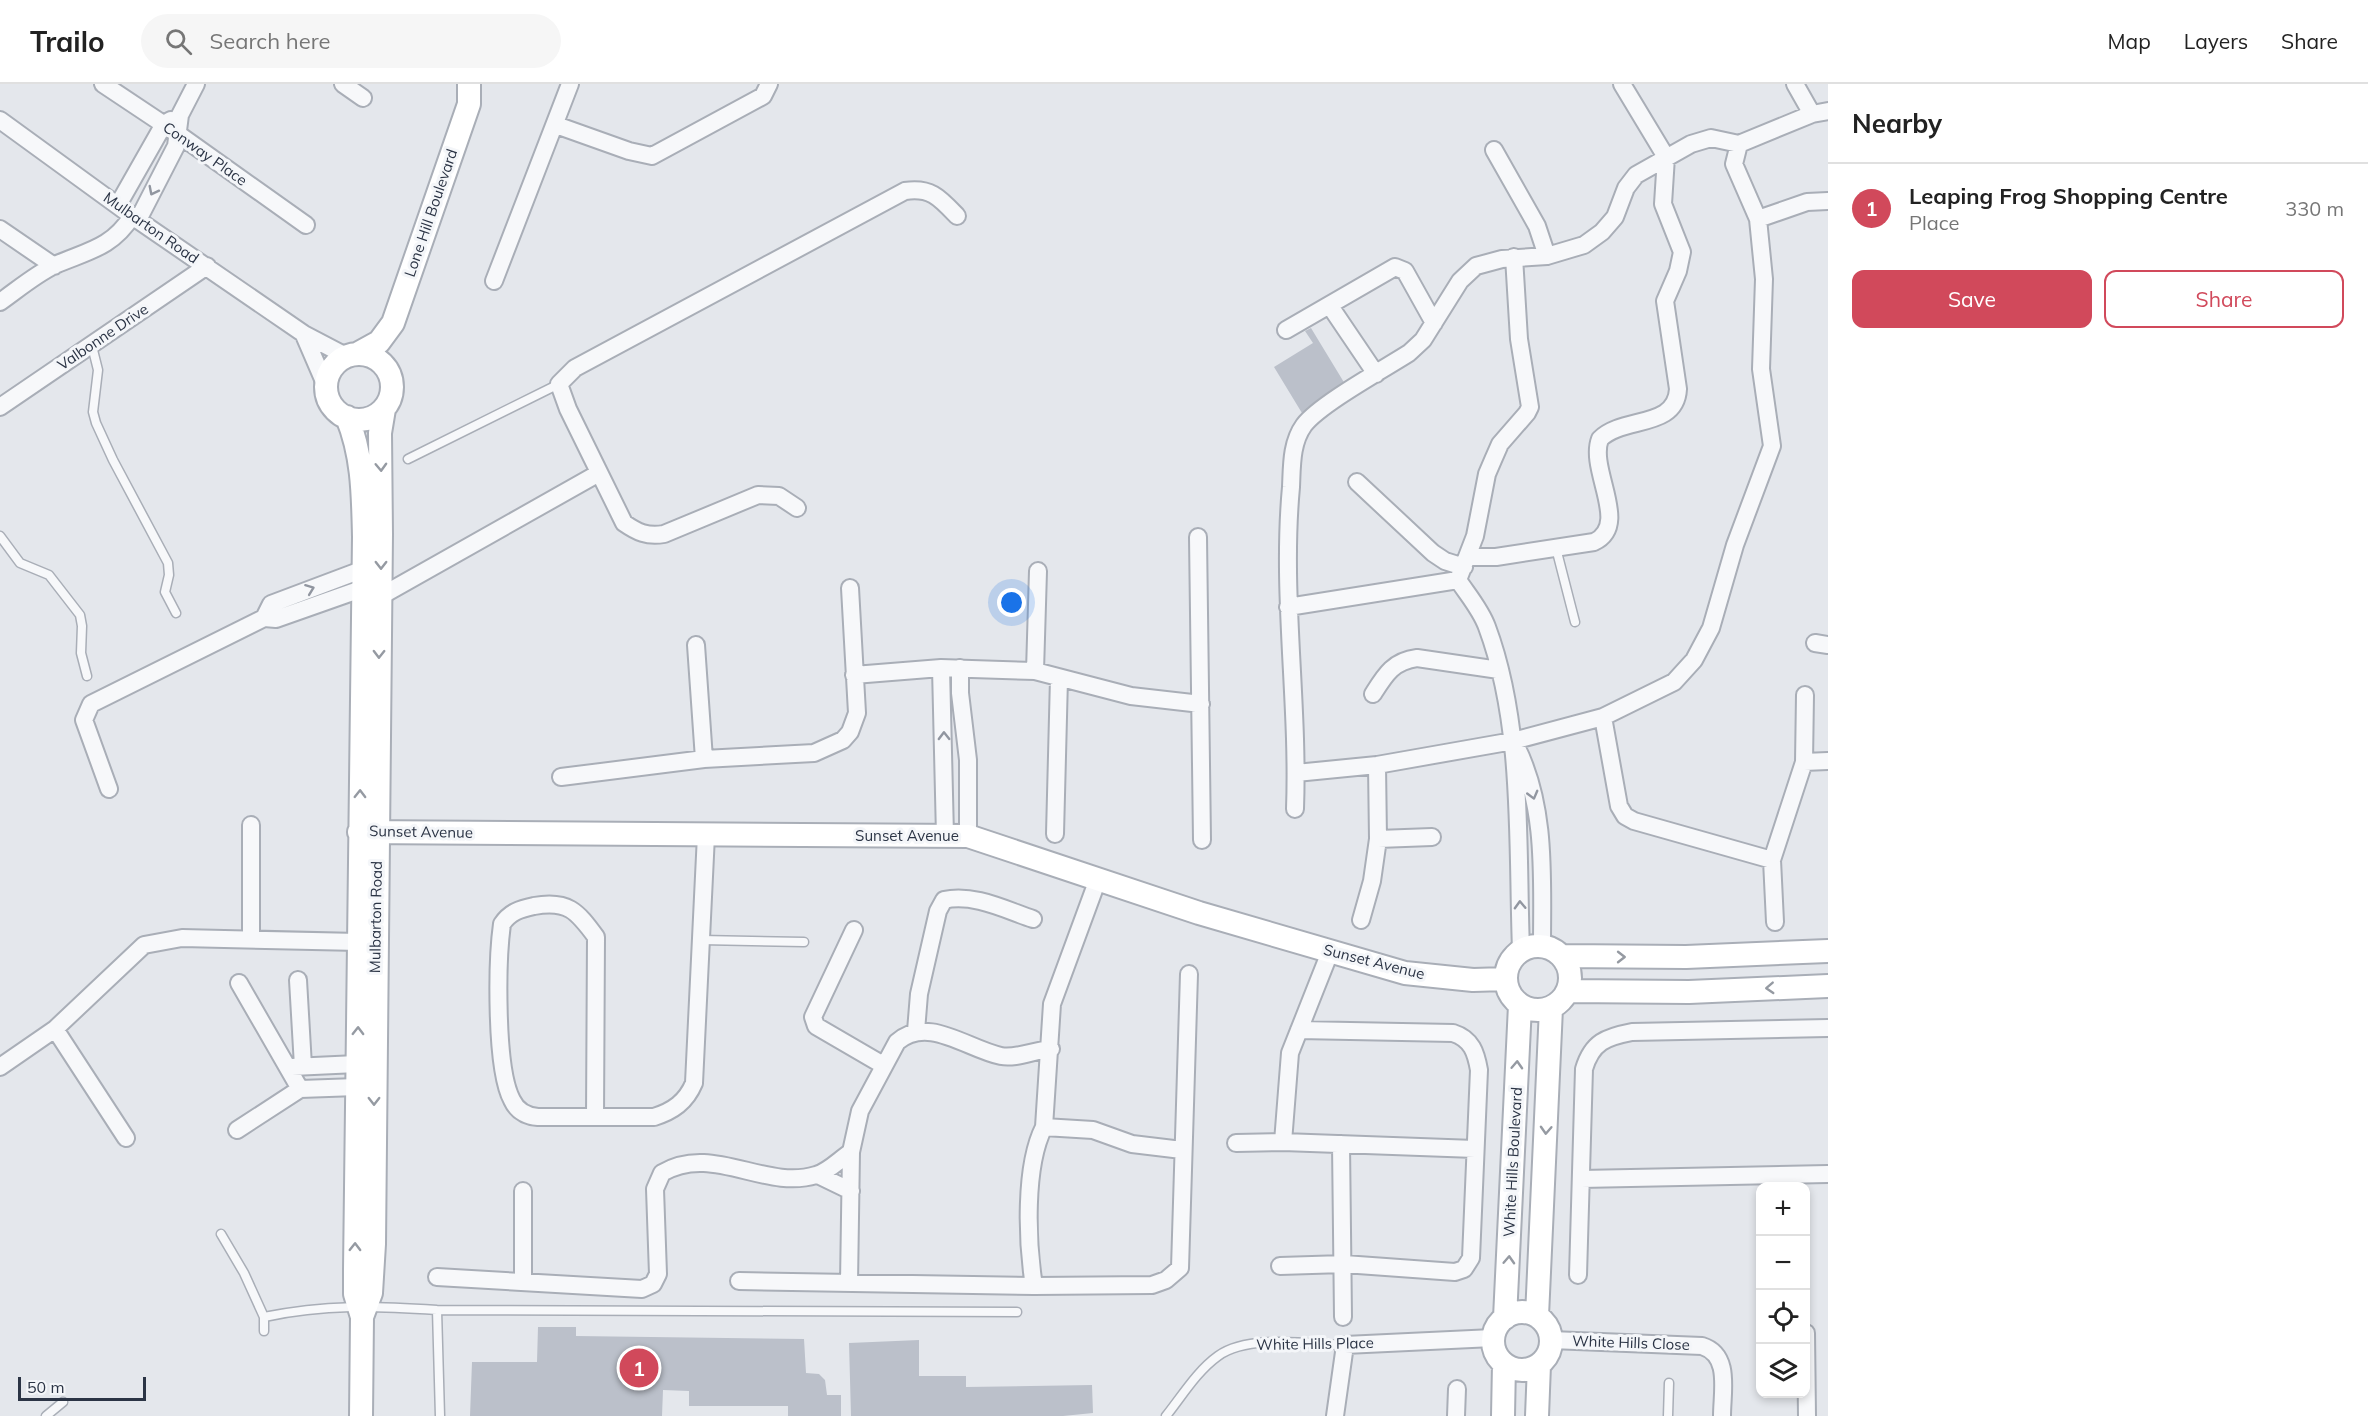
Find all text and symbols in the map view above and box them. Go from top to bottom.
search box [141,14,561,68]
text: Trailo [30,24,105,59]
icon: search [162,25,195,58]
text: Search here [210,27,331,55]
text: Map [2108,28,2151,54]
text: Layers [2184,28,2248,54]
text: Share [2281,28,2338,54]
text: Nearby [1852,107,1942,140]
street label: Conway Place [160,118,251,190]
street label: Lone Hill Boulevard [400,146,461,279]
text: Leaping Frog Shopping Centre [1909,182,2228,210]
one-way arrow [149,185,160,196]
street label: Mulbarton Road [100,188,203,268]
text: 1 [1866,196,1878,221]
text: 330 m [2285,196,2344,221]
text: Place [1909,210,1959,235]
button: Save [1852,270,2092,328]
button: Share [2104,270,2344,328]
street label: Valbonne Drive [54,299,152,374]
one-way arrow [375,462,387,471]
one-way arrow [375,560,387,569]
one-way arrow [305,584,315,597]
your location [997,588,1026,617]
one-way arrow [373,650,386,659]
one-way arrow [938,731,951,740]
one-way arrow [354,789,366,798]
one-way arrow [1526,790,1539,800]
street label: Sunset Avenue [369,821,473,842]
street label: Sunset Avenue [855,826,959,845]
street label: Mulbarton Road [365,861,386,973]
one-way arrow [1513,901,1526,910]
street label: Sunset Avenue [1321,940,1427,983]
one-way arrow [1616,951,1625,963]
one-way arrow [1765,982,1774,995]
one-way arrow [351,1026,364,1035]
one-way arrow [1511,1061,1524,1070]
street label: White Hills Boulevard [1499,1087,1526,1237]
one-way arrow [368,1097,380,1106]
one-way arrow [1539,1125,1552,1134]
map controls [1756,1182,1810,1398]
button: + [1756,1182,1810,1236]
button: − [1756,1236,1810,1290]
one-way arrow [349,1242,362,1251]
one-way arrow [1502,1256,1515,1265]
button: locate [1756,1290,1810,1344]
street label: White Hills Close [1572,1331,1690,1354]
street label: White Hills Place [1256,1333,1374,1354]
button: layers [1756,1344,1810,1398]
pin: 1 [620,1346,658,1390]
scale bar [18,1374,146,1402]
text: 50 m [27,1377,64,1397]

